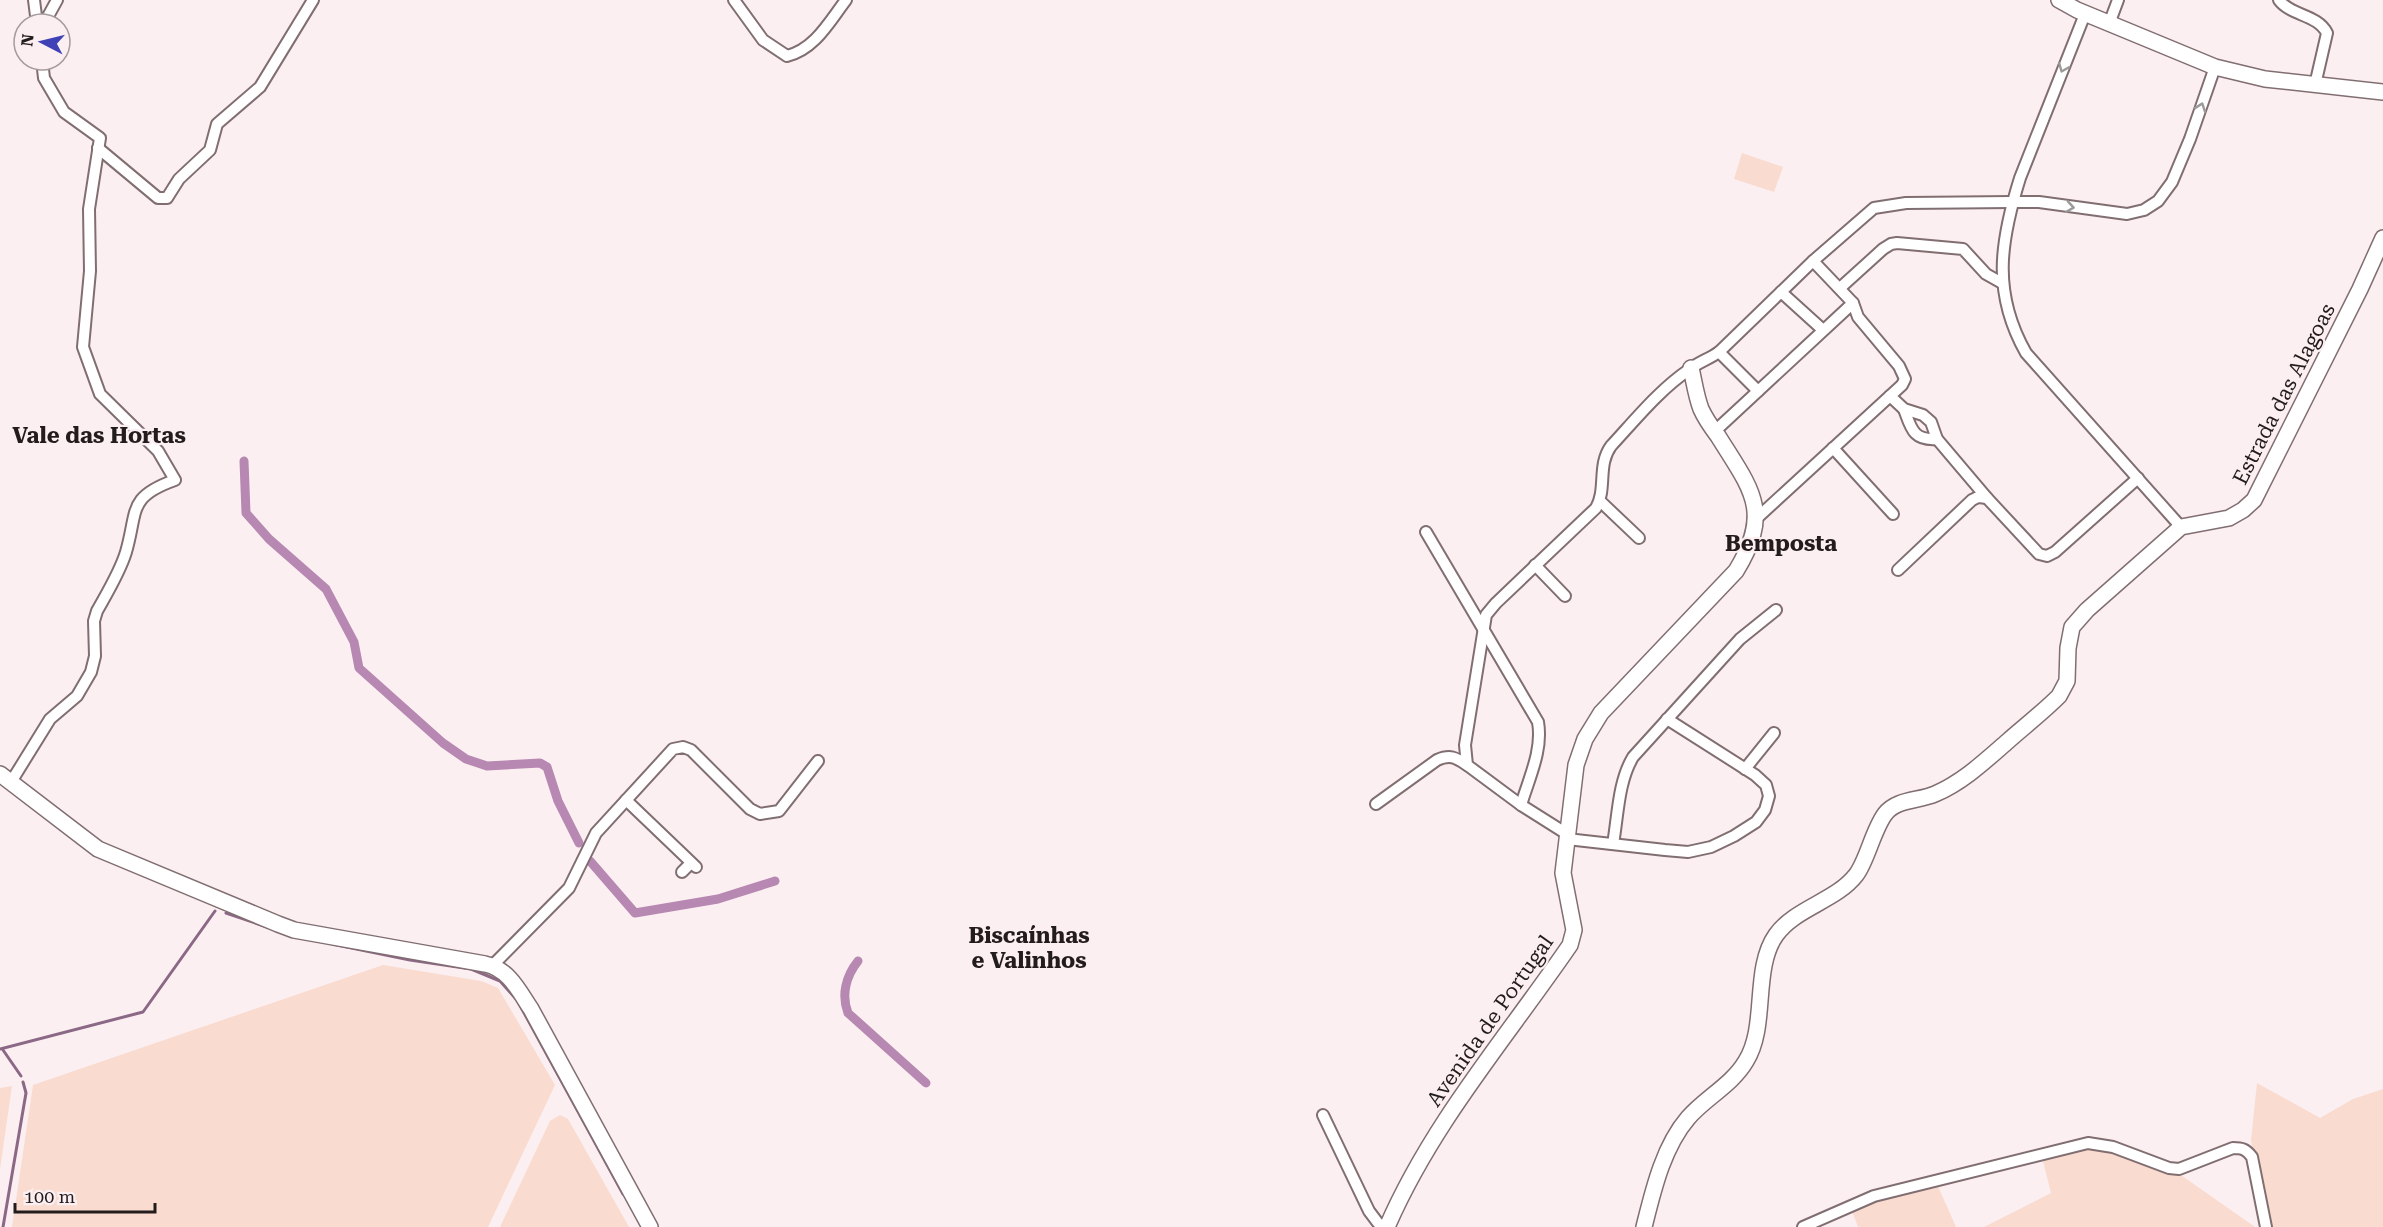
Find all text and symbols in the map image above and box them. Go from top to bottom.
north arrow [12,12,72,72]
text: N [17,33,38,48]
one-way arrow [2058,62,2071,73]
one-way arrow [2194,103,2207,113]
one-way arrow [2065,200,2075,213]
street label: Estrada das Alagoas [2228,300,2340,488]
district label: Vale das Hortas [12,423,186,448]
district label: Bemposta [1725,531,1837,556]
district label: Biscaínhas e Valinhos [968,923,1090,973]
street label: Avenida de Portugal [1422,930,1558,1111]
scale bar [15,1176,154,1214]
text: 100 m [24,1186,75,1207]

